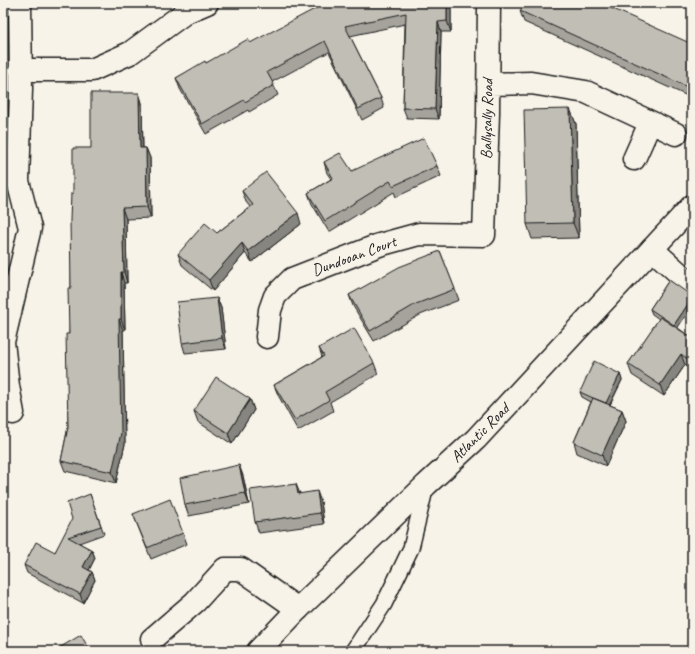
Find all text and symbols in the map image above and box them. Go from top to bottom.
street label: Ballysally Road [476,76,498,159]
street label: Dundooan Court [309,231,400,280]
street label: Atlantic Road [446,397,516,467]

